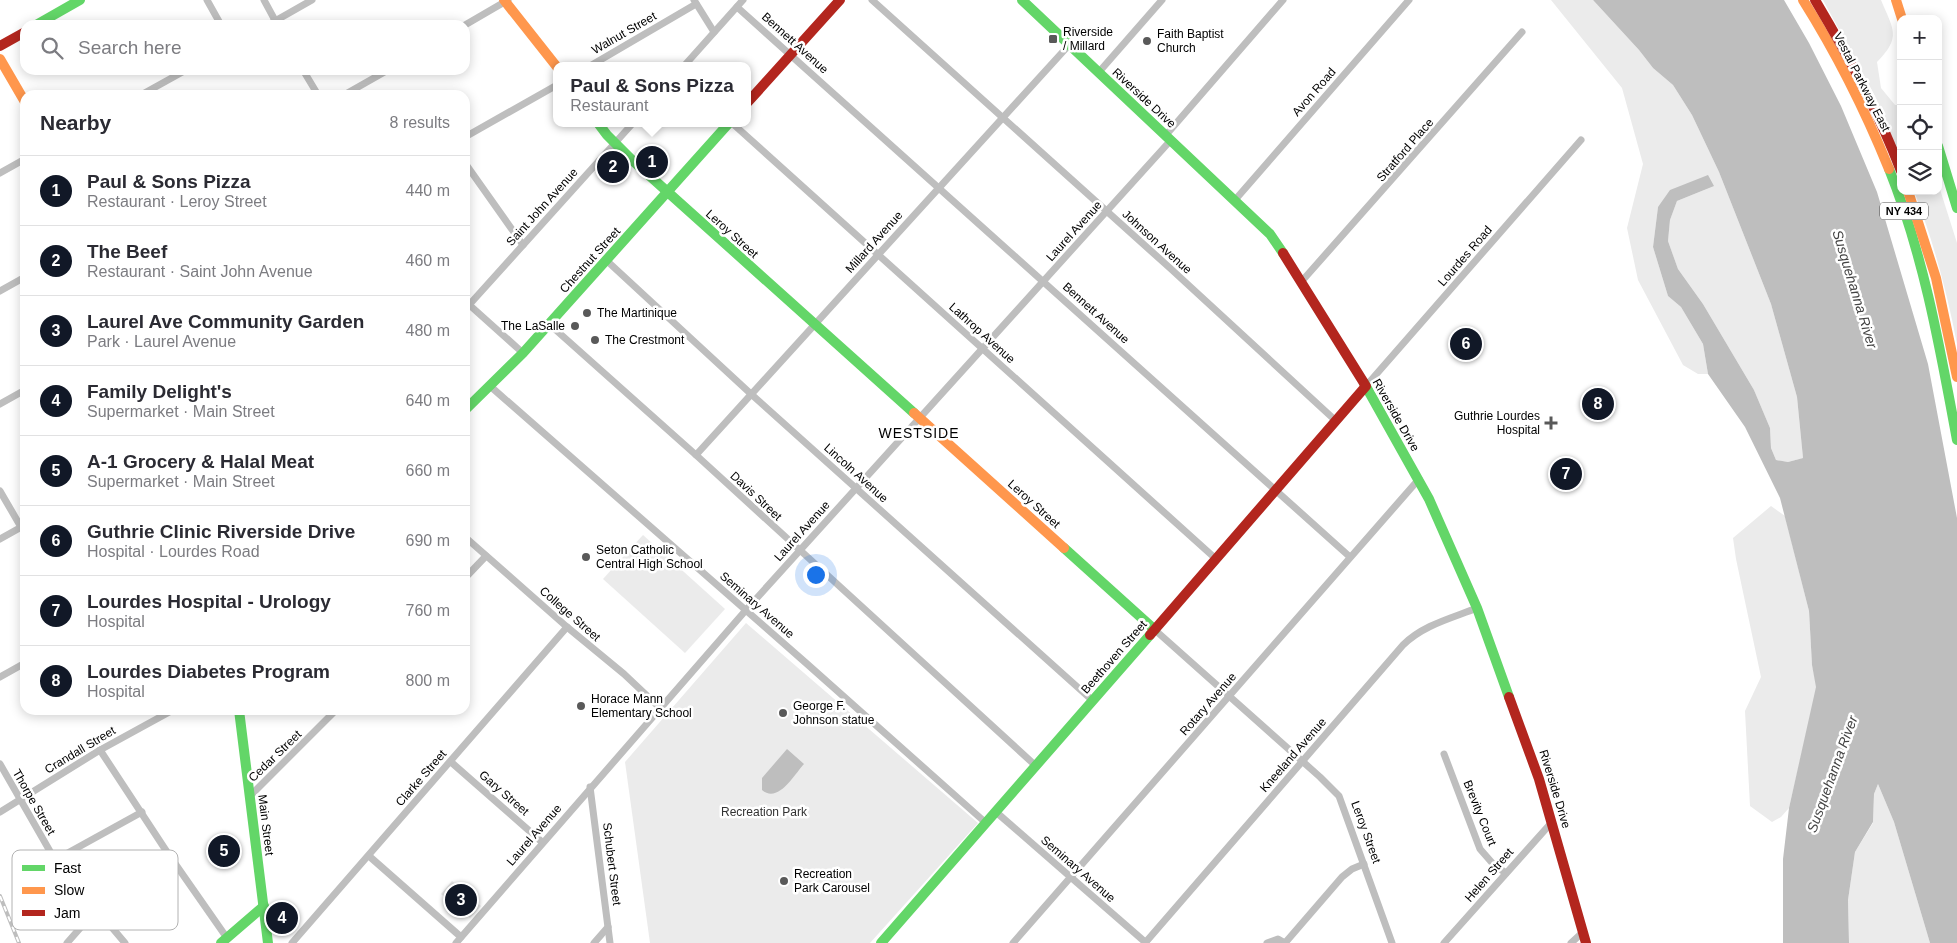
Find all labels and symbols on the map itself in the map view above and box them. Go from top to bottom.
street label: Walnut Street [589,9,659,57]
street label: Bennett Avenue [759,10,831,77]
place label: Riverside / Millard [1063,25,1113,53]
place label: Faith Baptist Church [1157,27,1224,55]
street label: Vestal Parkway East [1831,30,1893,134]
marker: Riverside / Millard [1047,33,1059,45]
marker: Faith Baptist Church [1141,35,1153,47]
street label: Riverside Drive [1109,65,1179,131]
street label: Avon Road [1289,65,1339,119]
street label: Stratford Place [1374,115,1437,185]
pin: 1 [636,143,668,181]
pin: 2 [597,148,629,186]
street label: Saint John Avenue [503,165,581,249]
street label: Laurel Avenue [1043,198,1105,264]
road number: NY 434 [1880,202,1928,220]
street label: Leroy Street [703,207,761,262]
street label: Johnson Avenue [1119,207,1195,277]
street label: Millard Avenue [843,208,906,276]
street label: Lourdes Road [1435,223,1495,289]
street label: Chestnut Street [557,224,624,296]
water label: Susquehanna River [1829,228,1881,351]
street label: Bennett Avenue [1060,280,1132,347]
street label: Lathrop Avenue [946,300,1018,366]
place label: The Martinique [597,306,677,320]
marker: The Martinique [581,307,593,319]
place label: The LaSalle [501,319,565,333]
marker: The LaSalle [569,320,581,332]
pin: 6 [1450,325,1482,363]
place label: The Crestmont [605,333,685,347]
marker: The Crestmont [589,334,601,346]
street label: Riverside Drive [1370,376,1423,454]
pin: 8 [1582,385,1614,423]
place label: Guthrie Lourdes Hospital [1454,409,1540,437]
marker: Guthrie Lourdes Hospital [1544,416,1558,430]
district label: WESTSIDE [878,425,960,441]
street label: Lincoln Avenue [821,441,891,506]
pin: 7 [1550,455,1582,493]
street label: Davis Street [727,469,785,524]
street label: Leroy Street [1005,477,1063,532]
street label: Laurel Avenue [771,498,833,564]
place label: Seton Catholic Central High School [596,543,703,571]
marker: Seton Catholic Central High School [580,551,592,563]
your location [803,562,829,588]
street label: Seminary Avenue [717,569,797,641]
street label: College Street [537,584,604,645]
street label: Beethoven Street [1078,617,1150,697]
street label: Rotary Avenue [1177,670,1239,738]
place label: Horace Mann Elementary School [591,692,692,720]
place label: George F. Johnson statue [793,699,875,727]
marker: Horace Mann Elementary School [575,700,587,712]
marker: George F. Johnson statue [777,707,789,719]
water label: Susquehanna River [1803,712,1861,835]
street label: Kneeland Avenue [1257,715,1329,795]
street label: Crandall Street [42,723,118,777]
street label: Cedar Street [246,727,305,785]
street label: Clarke Street [393,746,450,809]
street label: Riverside Drive [1536,748,1574,830]
street label: Thorpe Street [10,767,59,838]
street label: Gary Street [476,768,532,819]
street label: Brevity Court [1461,778,1500,848]
street label: Main Street [255,794,277,857]
street label: Leroy Street [1348,799,1384,866]
street label: Laurel Avenue [504,801,565,868]
park label: Recreation Park [721,805,808,819]
street label: Schubert Street [600,822,624,907]
pin: 5 [208,832,240,870]
street label: Seminary Avenue [1038,833,1118,905]
street label: Helen Street [1462,845,1517,905]
legend [12,850,178,930]
text: Fast [54,860,81,876]
place label: Recreation Park Carousel [794,867,870,895]
marker: Recreation Park Carousel [778,875,790,887]
pin: 3 [445,881,477,919]
text: Slow [54,882,85,898]
pin: 4 [266,899,298,937]
text: Jam [54,905,80,921]

